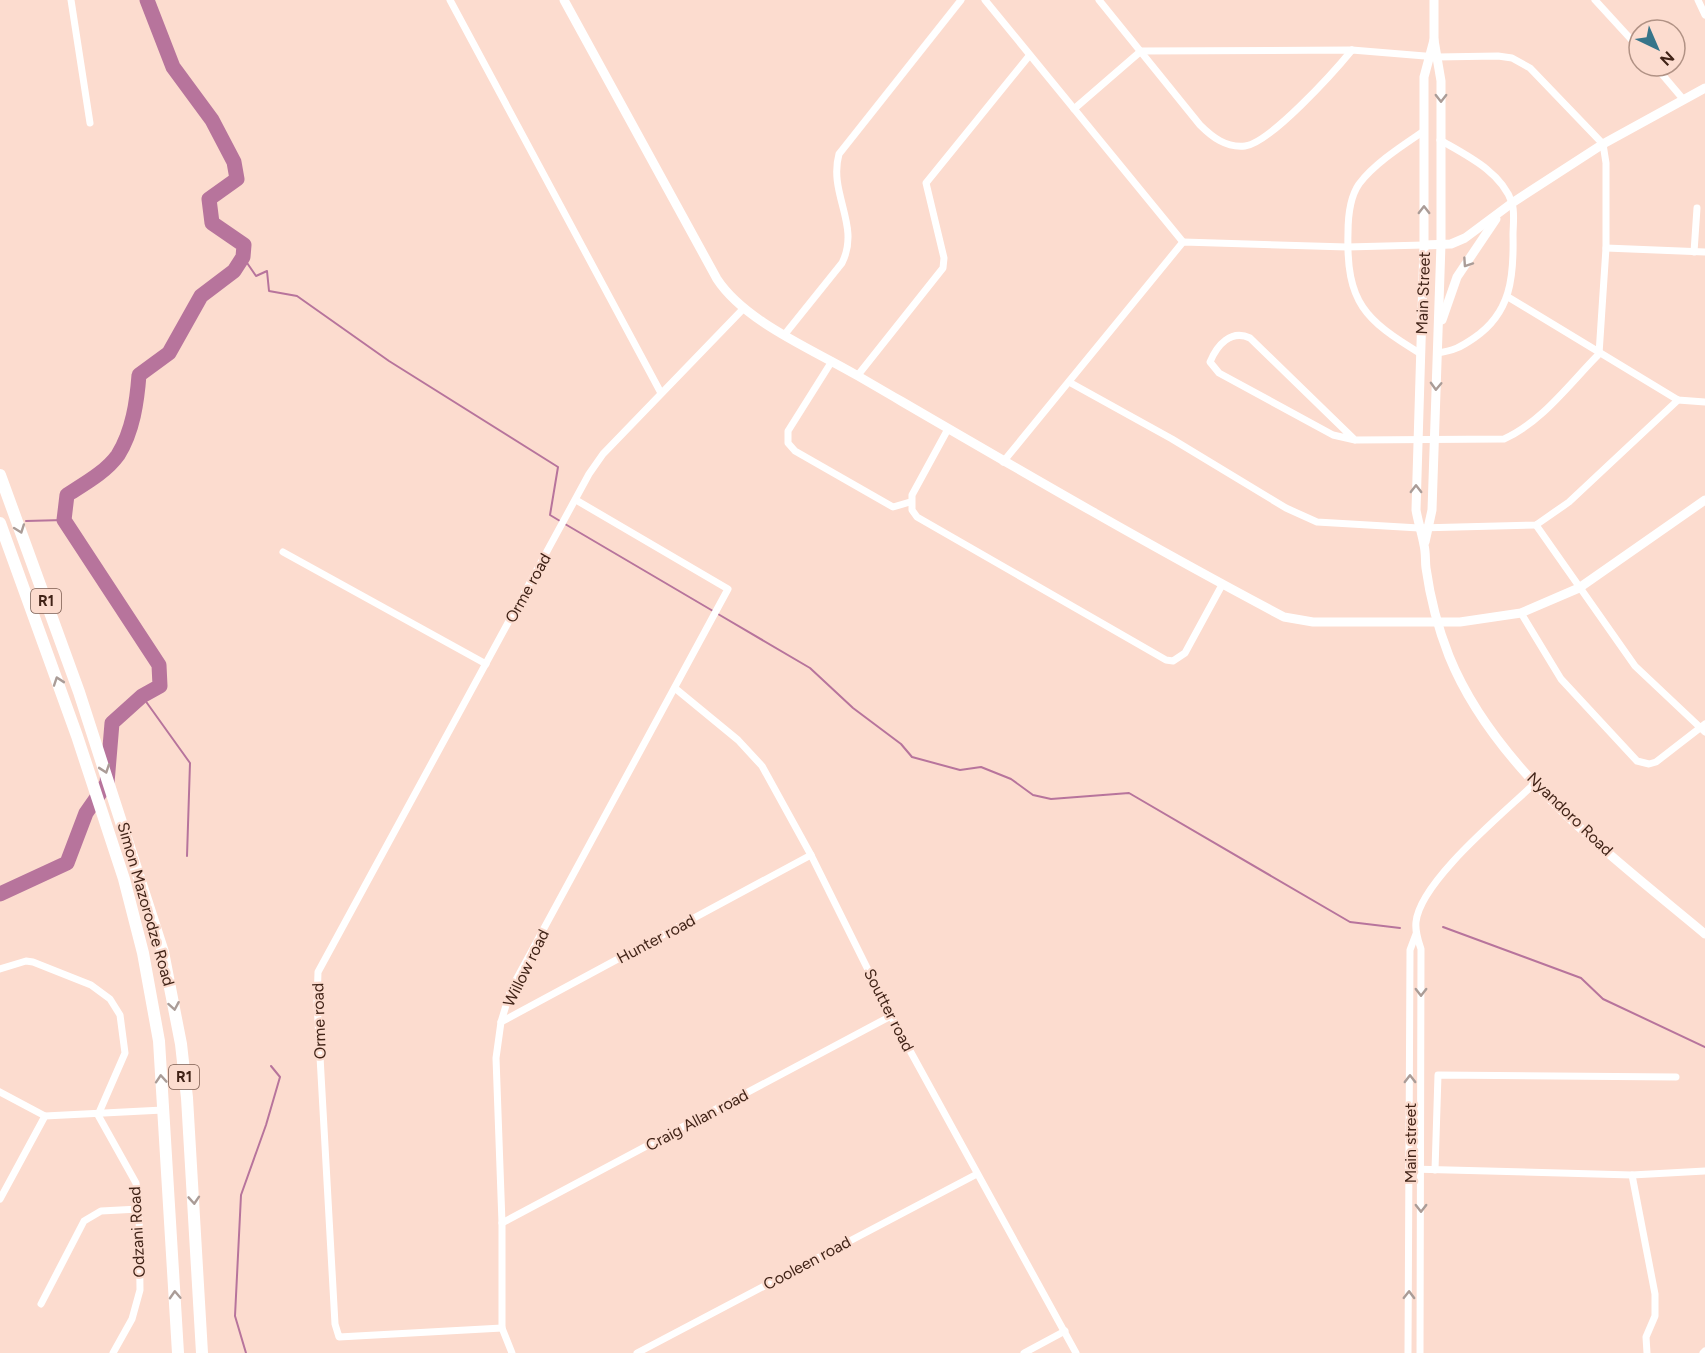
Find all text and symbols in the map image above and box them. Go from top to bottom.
north arrow [1627,18,1687,78]
text: N [1656,47,1678,70]
one-way arrow [1434,93,1447,102]
one-way arrow [1418,205,1430,214]
street label: Main Street [1412,251,1434,335]
one-way arrow [1463,256,1474,267]
one-way arrow [1429,382,1442,391]
one-way arrow [1410,484,1423,493]
one-way arrow [13,524,26,534]
street label: Orme road [501,550,555,626]
road number: R1 [31,589,61,613]
one-way arrow [52,676,65,687]
one-way arrow [97,763,110,774]
street label: Nyandoro Road [1523,768,1617,860]
street label: Simon Mazorodze Road [113,820,179,988]
street label: Hunter road [613,910,699,968]
street label: Willow road [499,926,553,1010]
street label: Soutter road [860,965,918,1055]
street label: Orme road [308,983,330,1059]
one-way arrow [1415,988,1427,997]
one-way arrow [167,1001,180,1011]
road number: R1 [169,1065,199,1089]
one-way arrow [1404,1074,1416,1083]
one-way arrow [155,1075,168,1084]
street label: Craig Allan road [643,1085,751,1155]
street label: Main street [1401,1103,1420,1183]
street label: Odzani Road [125,1186,149,1278]
one-way arrow [187,1195,200,1204]
one-way arrow [1415,1204,1427,1213]
street label: Cooleen road [760,1232,854,1294]
one-way arrow [168,1290,181,1299]
one-way arrow [1403,1290,1415,1299]

